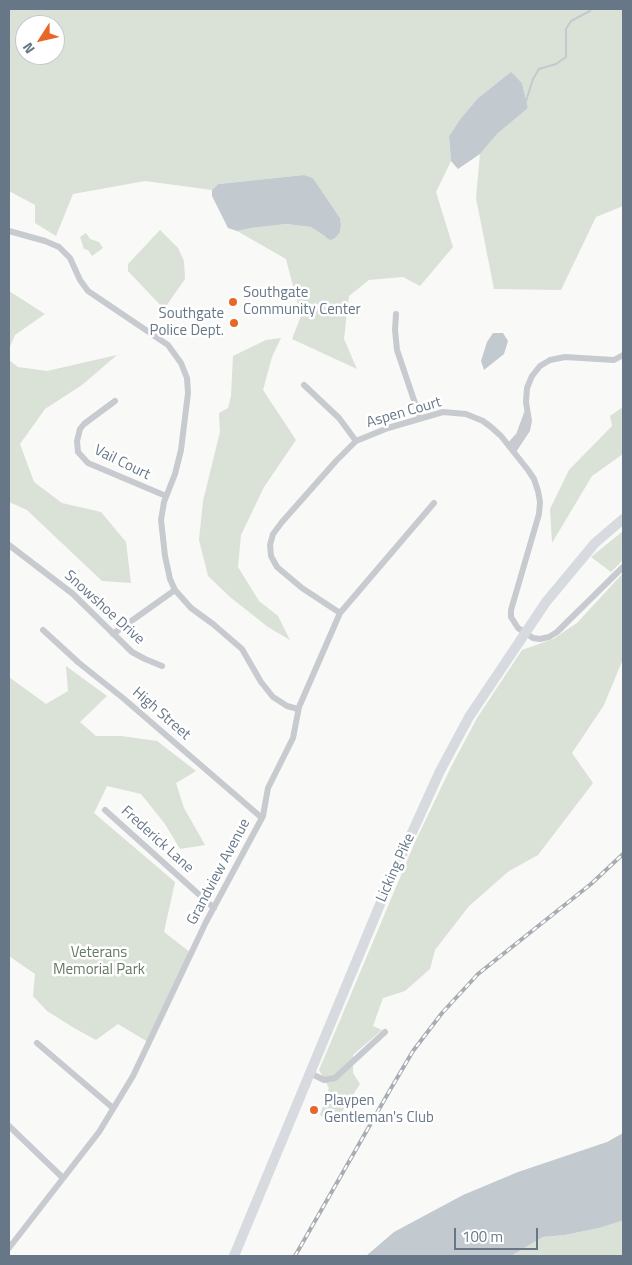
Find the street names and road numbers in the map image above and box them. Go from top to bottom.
street label: Aspen Court [364,394,444,432]
street label: Vail Court [91,442,153,484]
street label: Snowshoe Drive [60,567,148,649]
street label: High Street [128,684,194,744]
street label: Frederick Lane [117,803,197,877]
street label: Grandview Avenue [183,816,255,928]
street label: Licking Pike [373,831,419,905]

